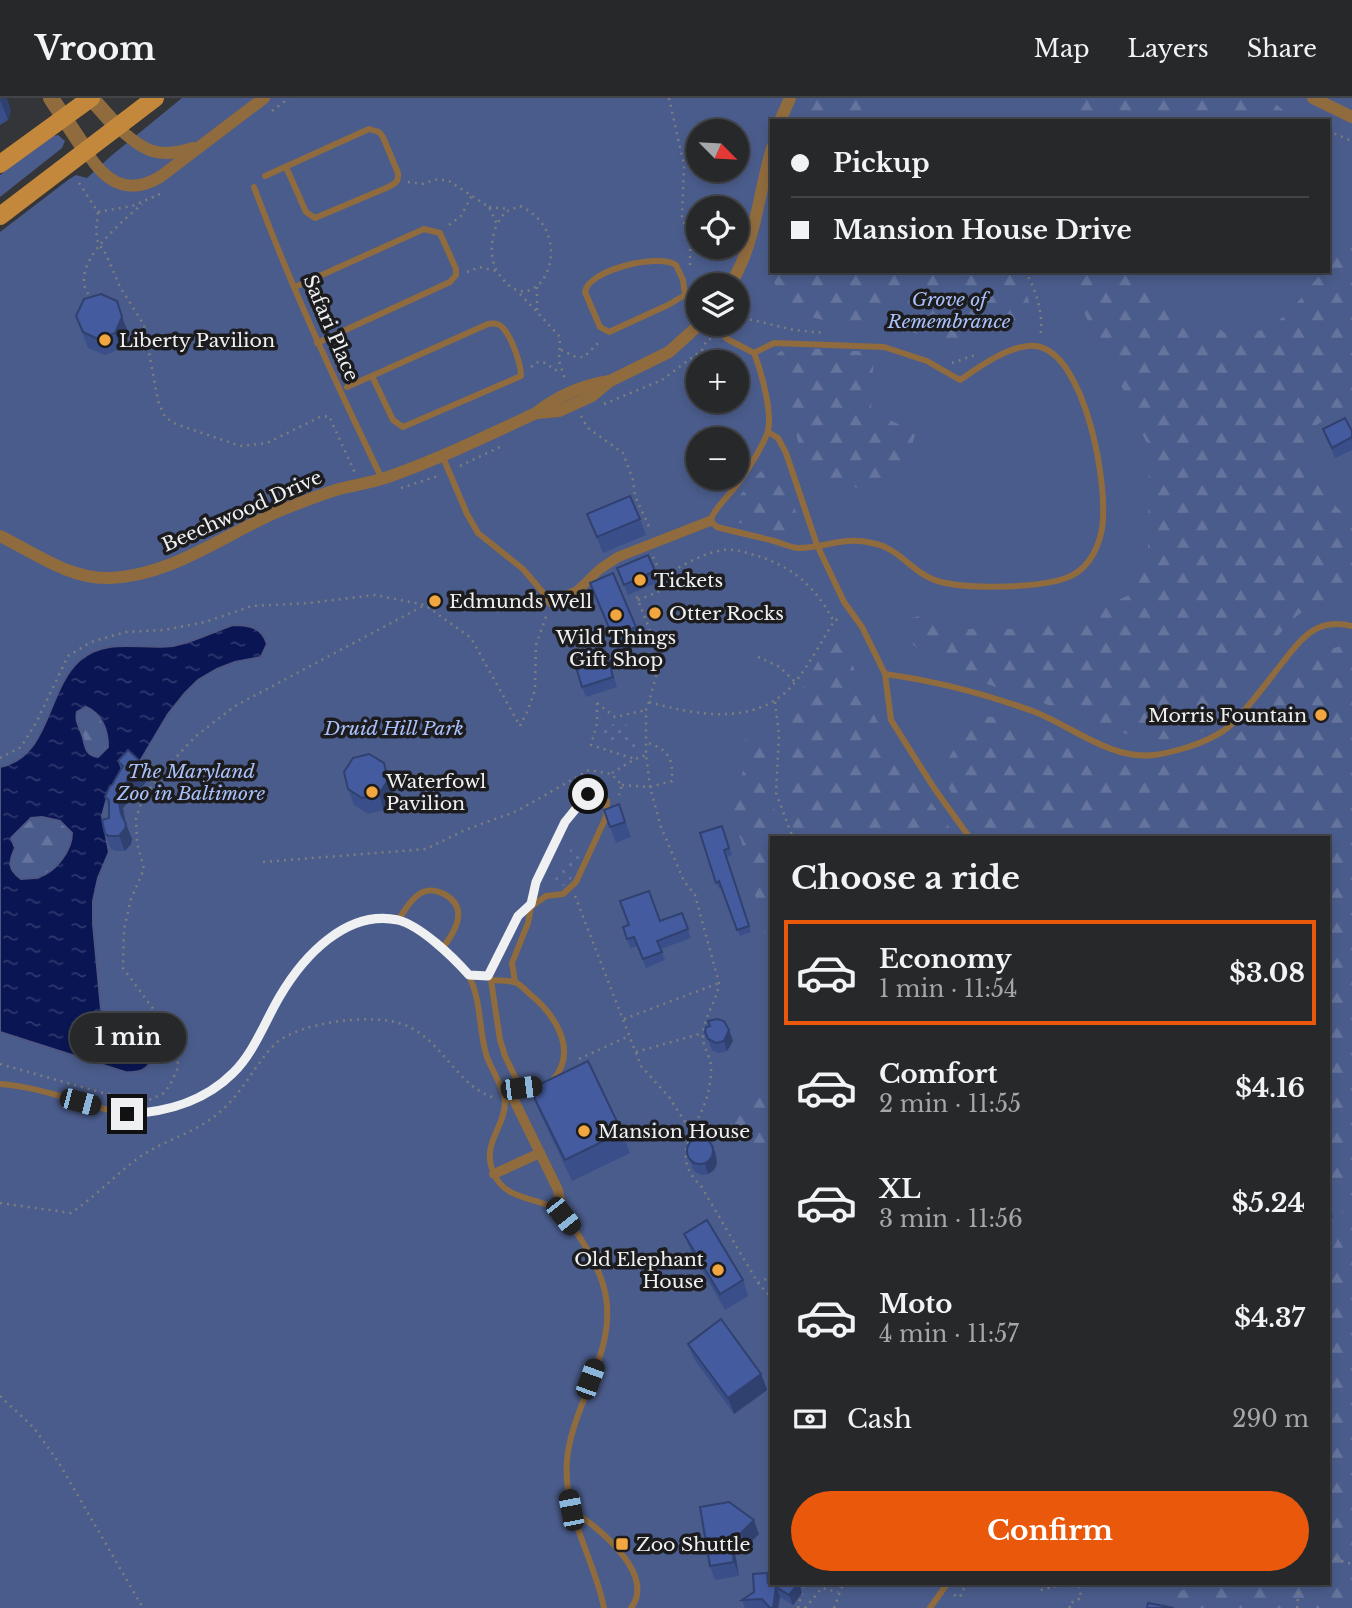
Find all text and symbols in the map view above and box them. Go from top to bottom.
text: Vroom [35,28,156,69]
text: Map [1034,34,1090,63]
text: Layers [1128,34,1209,63]
text: Share [1247,34,1317,63]
north arrow [686,119,749,182]
map controls [686,119,749,490]
text: Pickup [833,147,930,179]
button: locate [686,196,749,259]
text: Mansion House Drive [833,214,1132,246]
street label: Safari Place [298,272,364,384]
button: layers [686,273,749,336]
park label: Grove of Remembrance [886,288,1011,333]
place label: Liberty Pavilion [119,329,275,352]
marker: Liberty Pavilion [97,332,113,348]
button: + [686,350,749,413]
button: − [686,427,749,490]
street label: Beechwood Drive [159,465,325,557]
place label: Tickets [654,569,723,592]
marker: Tickets [632,572,648,588]
place label: Edmunds Well [449,590,592,613]
marker: Edmunds Well [427,593,443,609]
place label: Otter Rocks [669,602,784,625]
marker: Otter Rocks [647,605,663,621]
marker: Wild Things Gift Shop [608,607,624,623]
place label: Wild Things Gift Shop [555,626,676,671]
place label: Morris Fountain [1148,704,1307,727]
marker: Morris Fountain [1313,707,1329,723]
park label: Druid Hill Park [323,717,464,740]
park label: The Maryland Zoo in Baltimore [116,760,265,805]
place label: Waterfowl Pavilion [385,770,486,815]
route start [572,778,604,810]
marker: Waterfowl Pavilion [364,784,380,800]
text: Choose a ride [791,858,1020,898]
icon: car [795,941,858,1004]
text: Economy [879,943,1012,975]
text: $3.08 [1229,957,1305,989]
text: 1 min · 11:54 [879,975,1018,1003]
callout: 1 min [69,1012,185,1062]
text: 1 min [95,1023,161,1051]
icon: car [795,1056,858,1119]
text: Comfort [879,1058,997,1090]
text: $4.16 [1235,1072,1305,1104]
car [499,1075,544,1101]
car [57,1086,104,1118]
text: 2 min · 11:55 [879,1090,1021,1118]
route end [111,1098,143,1130]
place label: Mansion House [598,1120,750,1143]
marker: Mansion House [576,1123,592,1139]
icon: car [795,1171,858,1234]
text: XL [879,1173,921,1205]
text: $5.24 [1232,1187,1305,1219]
car [542,1193,585,1239]
text: 3 min · 11:56 [879,1205,1023,1233]
place label: Old Elephant House [574,1248,705,1293]
marker: Old Elephant House [710,1262,726,1278]
icon: car [795,1286,858,1349]
text: Moto [879,1288,952,1320]
text: $4.37 [1234,1302,1305,1334]
text: 4 min · 11:57 [879,1320,1019,1348]
car [573,1356,608,1402]
icon: cash [791,1400,829,1438]
text: Cash [847,1403,912,1435]
text: 290 m [1232,1405,1309,1433]
car [557,1487,586,1533]
button: Confirm [791,1491,1309,1571]
place label: Zoo Shuttle [636,1533,750,1556]
marker: Zoo Shuttle [614,1536,630,1552]

